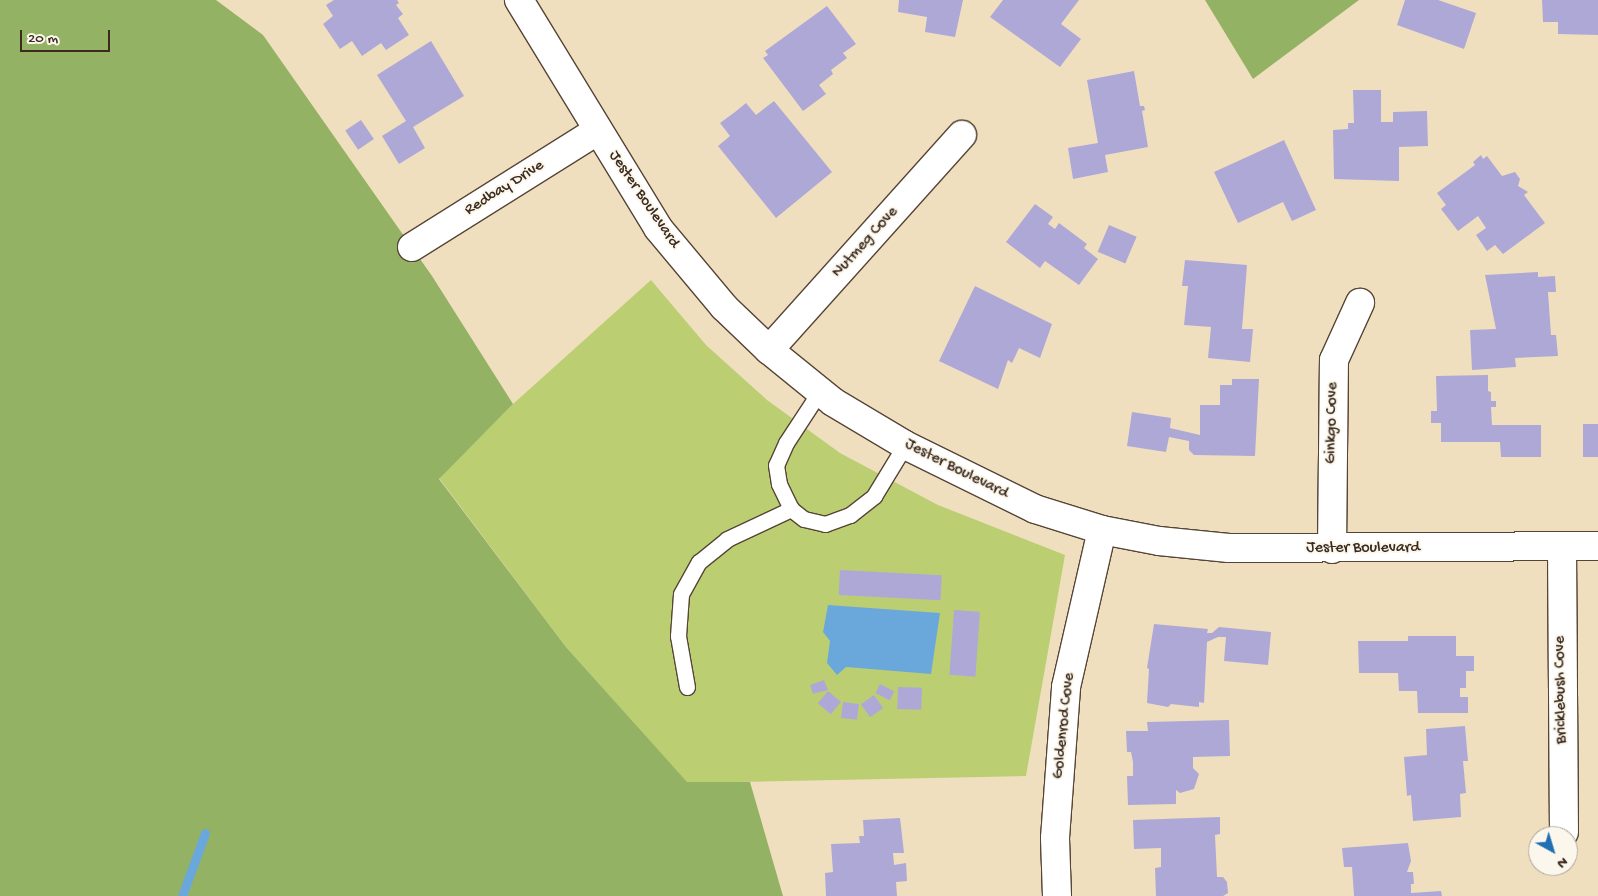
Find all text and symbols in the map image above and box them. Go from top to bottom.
scale bar [22,20,112,52]
text: 20 m [28,30,58,48]
street label: Jester Boulevard [603,148,683,252]
street label: Redbay Drive [462,157,548,221]
street label: Nutmeg Cove [829,203,903,283]
street label: Ginkgo Cove [1323,382,1343,464]
street label: Jester Boulevard [901,436,1011,504]
street label: Jester Boulevard [1306,539,1420,559]
street label: Bricklebush Cove [1551,636,1573,744]
street label: Goldenrod Cove [1050,672,1080,780]
north arrow [1528,826,1578,876]
text: N [1553,853,1571,872]

